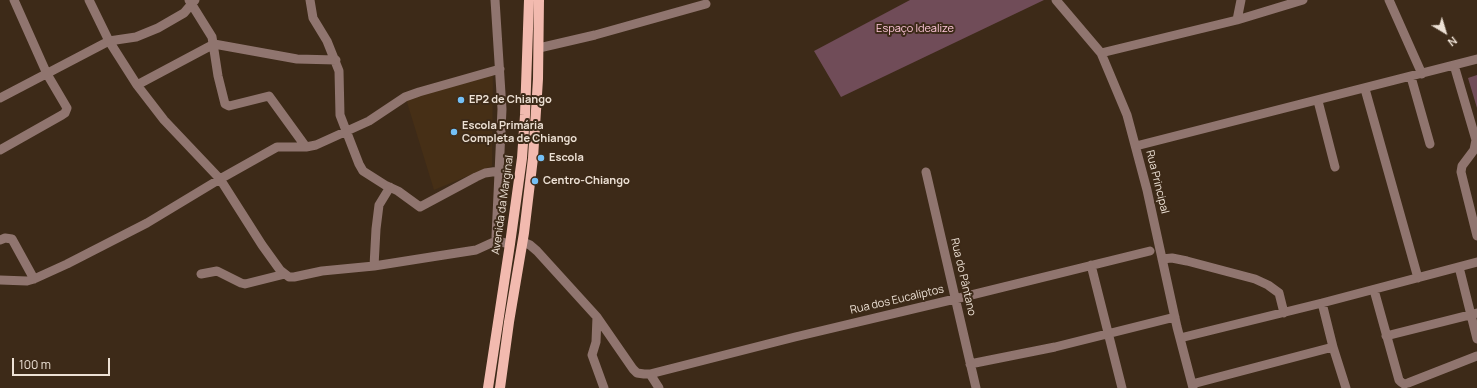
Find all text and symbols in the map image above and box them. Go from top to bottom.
north arrow [1425,12,1465,52]
park label: Espaço Idealize [876,22,954,36]
text: N [1445,34,1460,50]
place label: EP2 de Chiango [469,93,552,107]
marker: EP2 de Chiango [456,95,466,105]
place label: Escola Primária Completa de Chiango [462,119,577,145]
marker: Escola Primária Completa de Chiango [449,127,459,137]
street label: Rua Principal [1143,149,1171,215]
place label: Escola [549,151,584,165]
marker: Escola [536,153,546,163]
street label: Avenida da Marginal [489,154,517,256]
place label: Centro-Chiango [543,174,630,188]
marker: Centro-Chiango [530,176,540,186]
street label: Rua do Pântano [948,237,978,317]
street label: Rua dos Eucaliptos [849,283,945,317]
scale bar [14,350,112,376]
text: 100 m [19,356,51,373]

